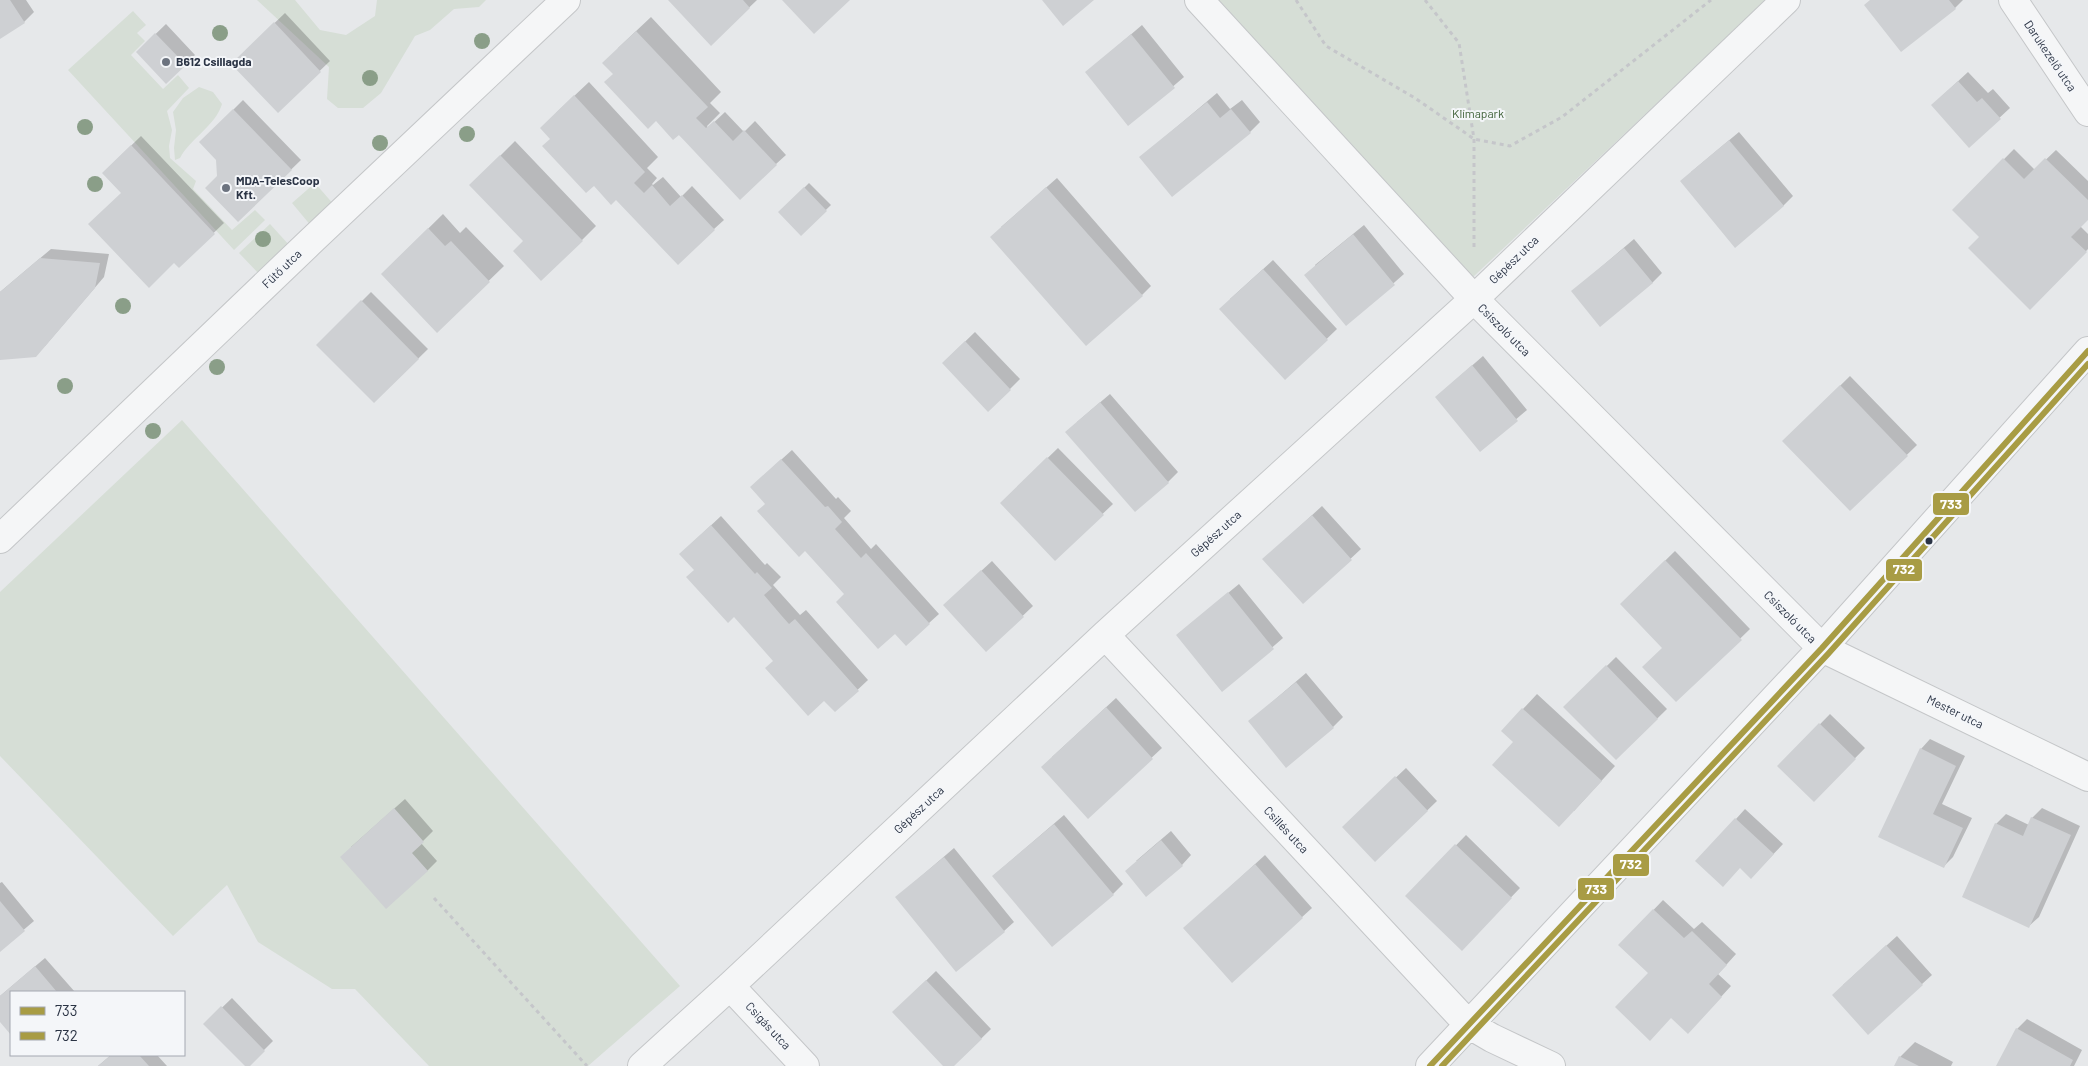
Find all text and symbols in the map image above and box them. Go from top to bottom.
street label: Darukezelő utca [2022,17,2080,94]
place label: B612 Csillagda [176,54,252,68]
marker: B612 Csillagda [160,56,172,68]
park label: Klímapark [1452,106,1504,120]
place label: MDA-TelesCoop Kft. [236,173,320,201]
marker: MDA-TelesCoop Kft. [220,182,232,194]
street label: Gépész utca [1486,232,1541,286]
street label: Fűtő utca [259,246,304,290]
street label: Csiszoló utca [1476,300,1534,358]
line badge: 733 [1932,492,1970,516]
text: 733 [1940,495,1962,512]
street label: Gépész utca [1187,507,1243,560]
unlabelled marker [1924,536,1934,546]
line badge: 732 [1885,558,1923,582]
text: 732 [1893,560,1915,577]
street label: Csiszoló utca [1762,587,1820,645]
street label: Mester utca [1925,691,1986,731]
street label: Gépész utca [890,783,946,836]
street label: Csillés utca [1261,803,1312,856]
line badge: 732 [1612,853,1650,877]
text: 732 [1620,855,1642,872]
line badge: 733 [1577,877,1615,901]
text: 733 [1585,880,1607,897]
legend [10,991,185,1056]
street label: Csigás utca [743,999,794,1052]
text: 733 [55,1001,78,1019]
text: 732 [55,1026,78,1044]

